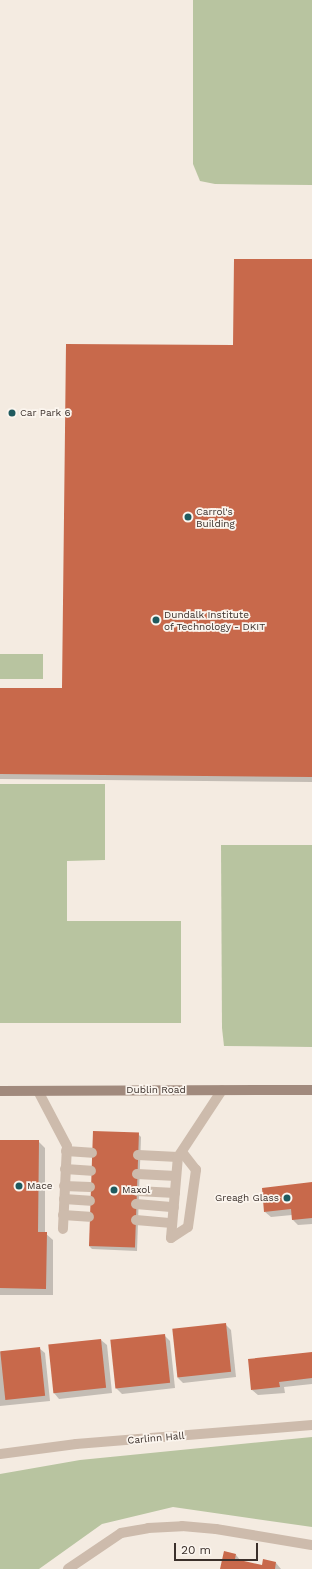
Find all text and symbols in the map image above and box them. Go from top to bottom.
place label: Car Park 6 [20,407,71,419]
marker: Car Park 6 [7,408,17,418]
place label: Carrol's Building [196,505,235,528]
marker: Carrol's Building [183,512,193,522]
place label: Dundalk Institute of Technology - DKIT [164,608,266,632]
marker: Dundalk Institute of Technology - DKIT [151,615,161,625]
street label: Dublin Road [126,1084,186,1096]
place label: Mace [27,1180,53,1192]
marker: Mace [14,1181,24,1191]
place label: Maxol [122,1184,150,1196]
marker: Maxol [109,1185,119,1195]
place label: Greagh Glass [215,1192,279,1204]
marker: Greagh Glass [282,1193,292,1203]
street label: Carlinn Hall [127,1430,185,1446]
scale bar [176,1535,260,1561]
text: 20 m [181,1543,211,1557]

